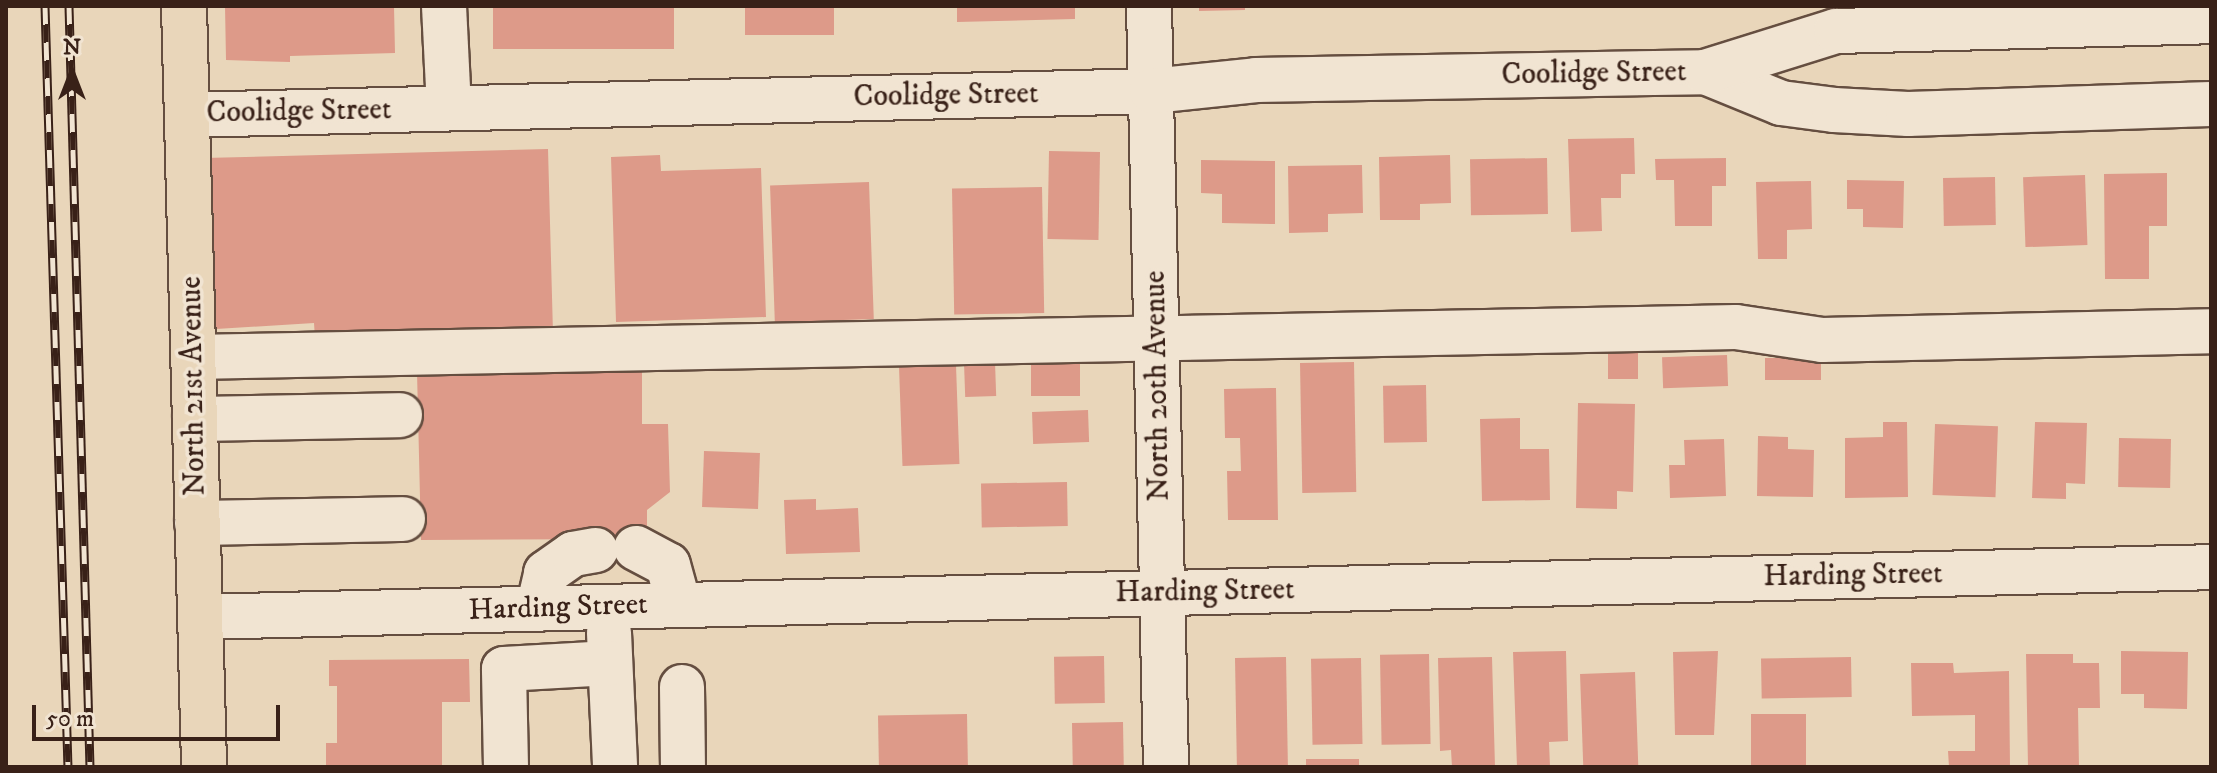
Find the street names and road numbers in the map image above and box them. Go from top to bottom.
street label: Coolidge Street [1501,54,1687,94]
street label: Coolidge Street [853,76,1039,116]
street label: Coolidge Street [206,92,392,132]
street label: North 20th Avenue [1138,270,1178,502]
street label: North 21st Avenue [174,276,214,496]
street label: Harding Street [1763,556,1943,596]
street label: Harding Street [1115,572,1295,612]
street label: Harding Street [468,587,648,629]

